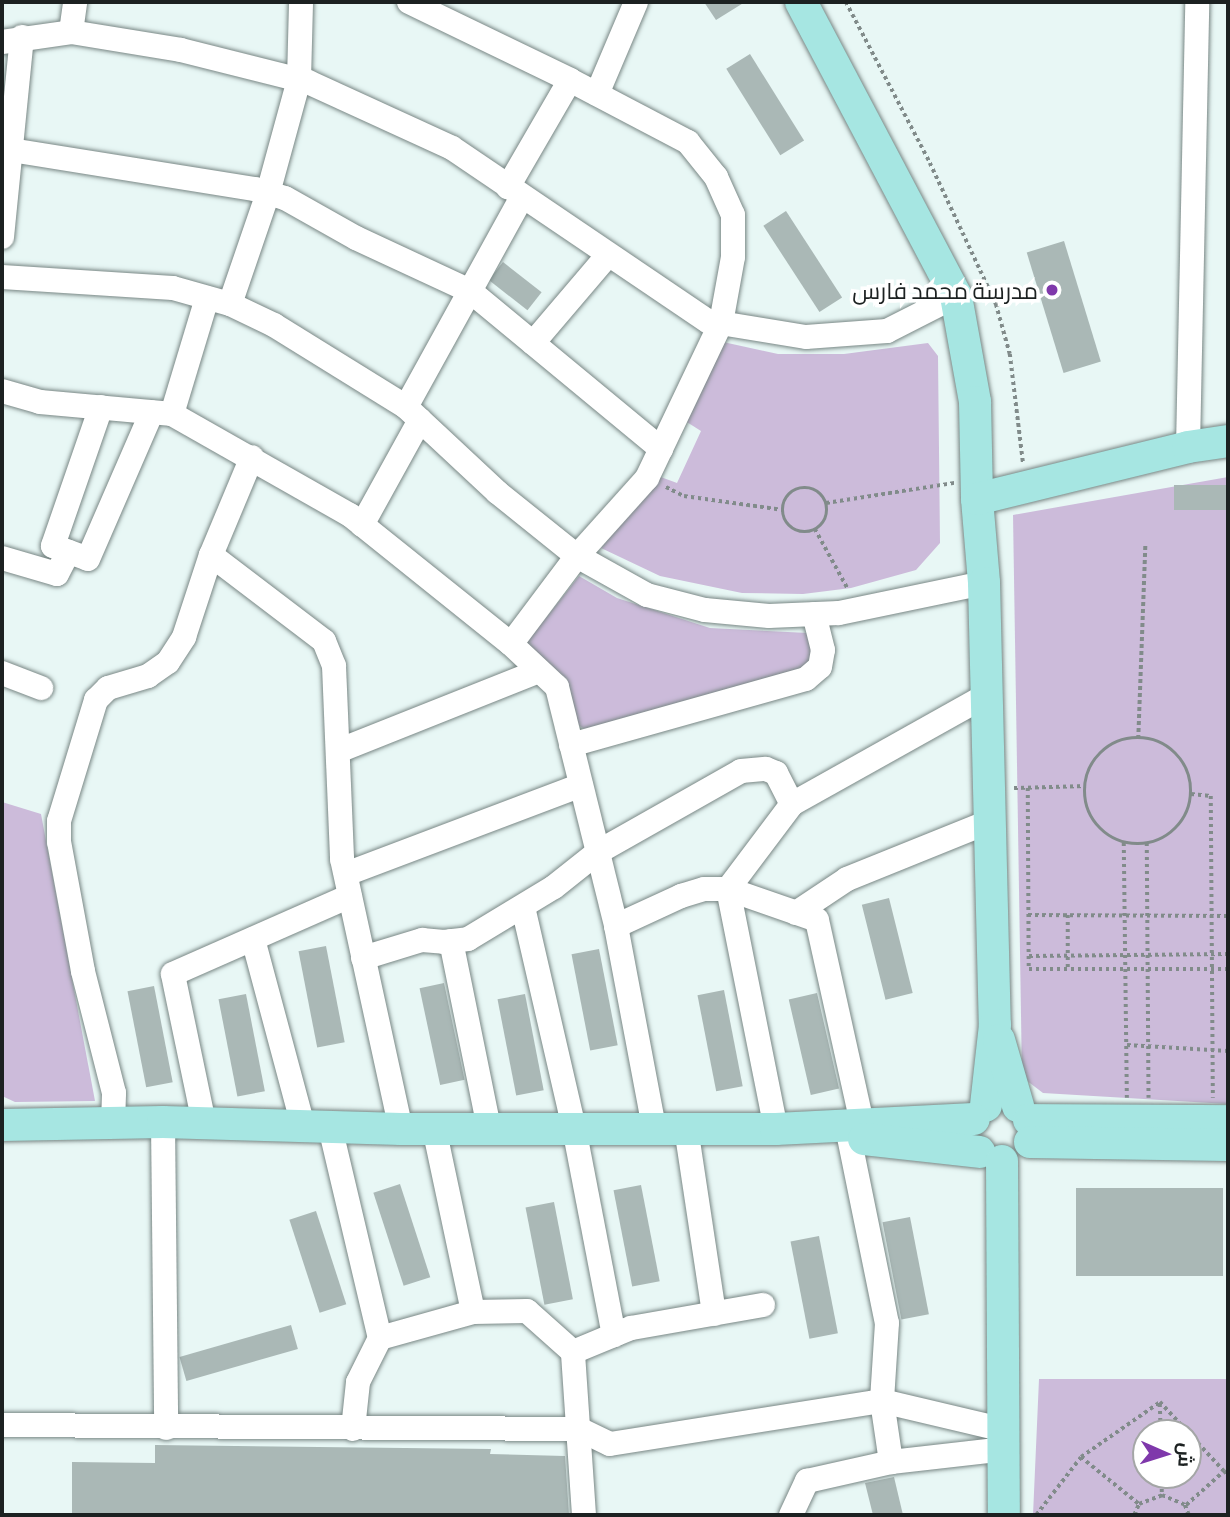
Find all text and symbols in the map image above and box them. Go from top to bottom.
place label: مدرسة محمد فارس [852,276,1038,304]
marker: مدرسة محمد فارس [1044,282,1060,298]
north arrow [1132,1419,1202,1489]
text: ش [1174,1442,1199,1468]

